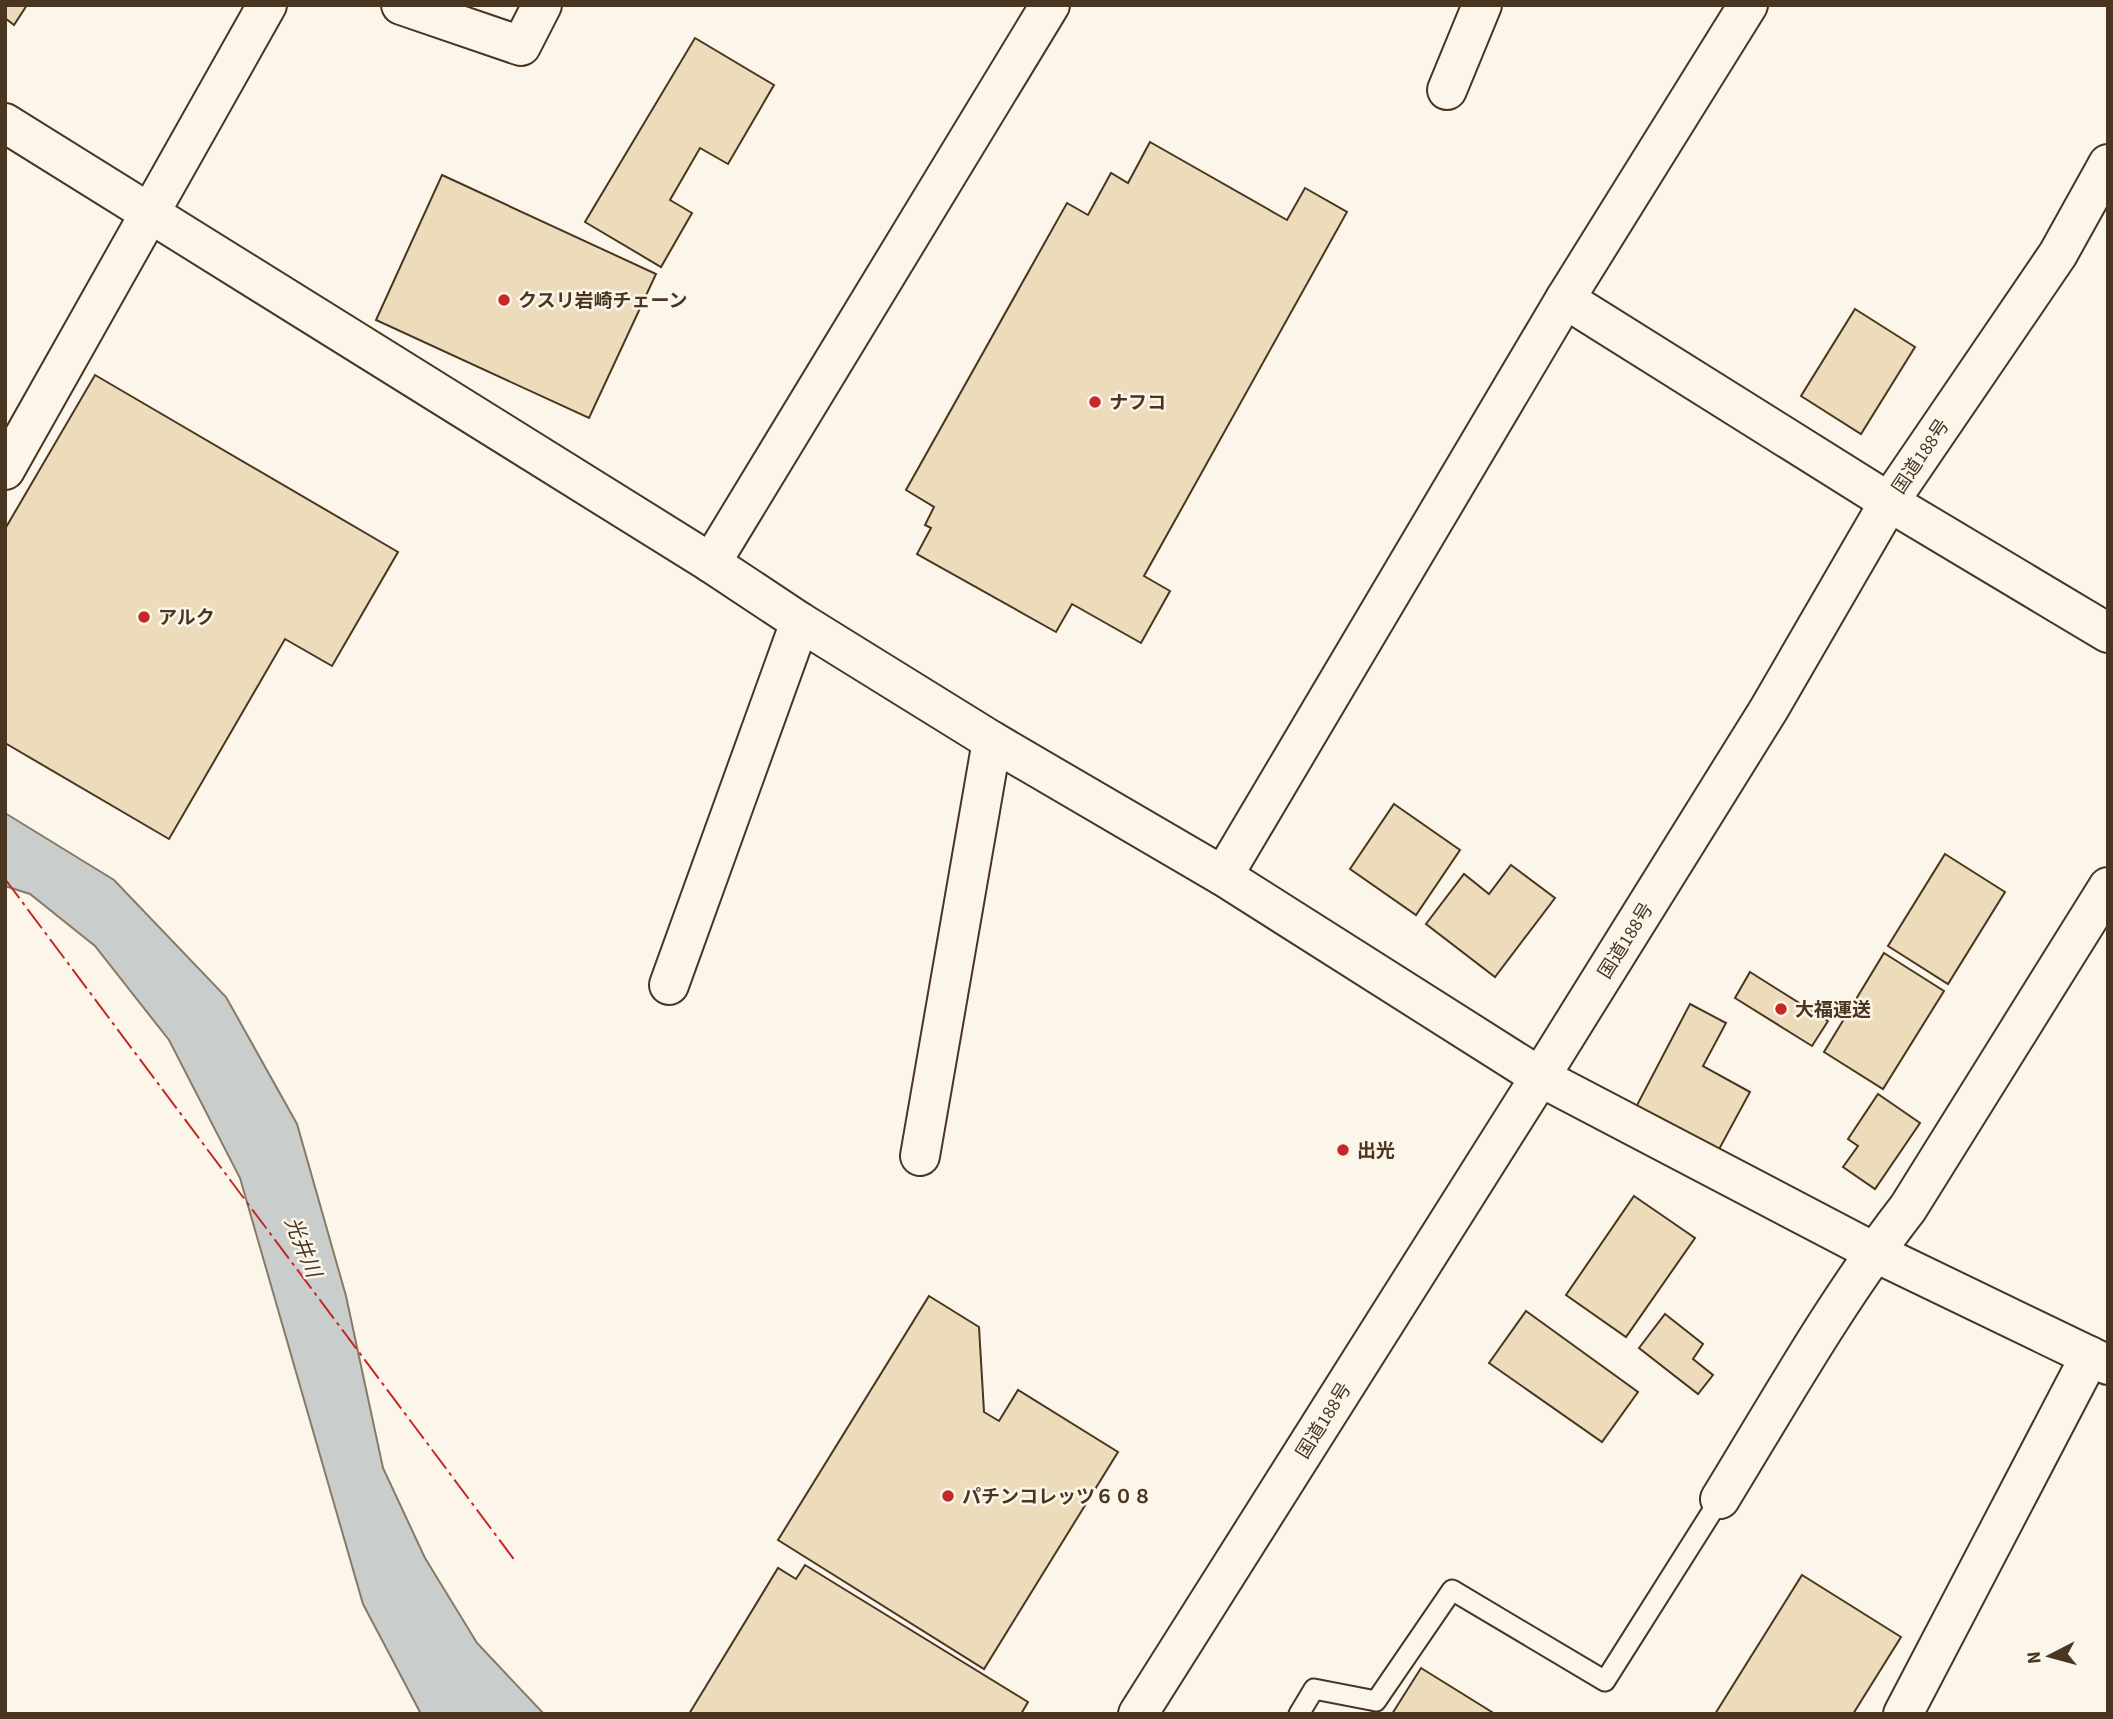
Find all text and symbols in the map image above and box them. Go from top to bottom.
place label: クスリ岩崎チェーン [518,288,687,315]
marker: クスリ岩崎チェーン [496,292,512,308]
place label: ナフコ [1109,390,1166,417]
marker: ナフコ [1087,394,1103,410]
street label: 国道188号 [1886,414,1956,500]
place label: アルク [158,605,215,632]
marker: アルク [136,609,152,625]
street label: 国道188号 [1592,897,1660,984]
place label: 大福運送 [1795,997,1871,1024]
marker: 大福運送 [1773,1001,1789,1017]
place label: 出光 [1357,1138,1395,1165]
marker: 出光 [1335,1142,1351,1158]
water label: 光井川 [277,1212,329,1284]
street label: 国道188号 [1290,1377,1358,1464]
place label: パチンコレッツ６０８ [962,1484,1152,1511]
marker: パチンコレッツ６０８ [940,1488,956,1504]
north arrow [2015,1621,2085,1691]
text: N [2020,1650,2049,1665]

